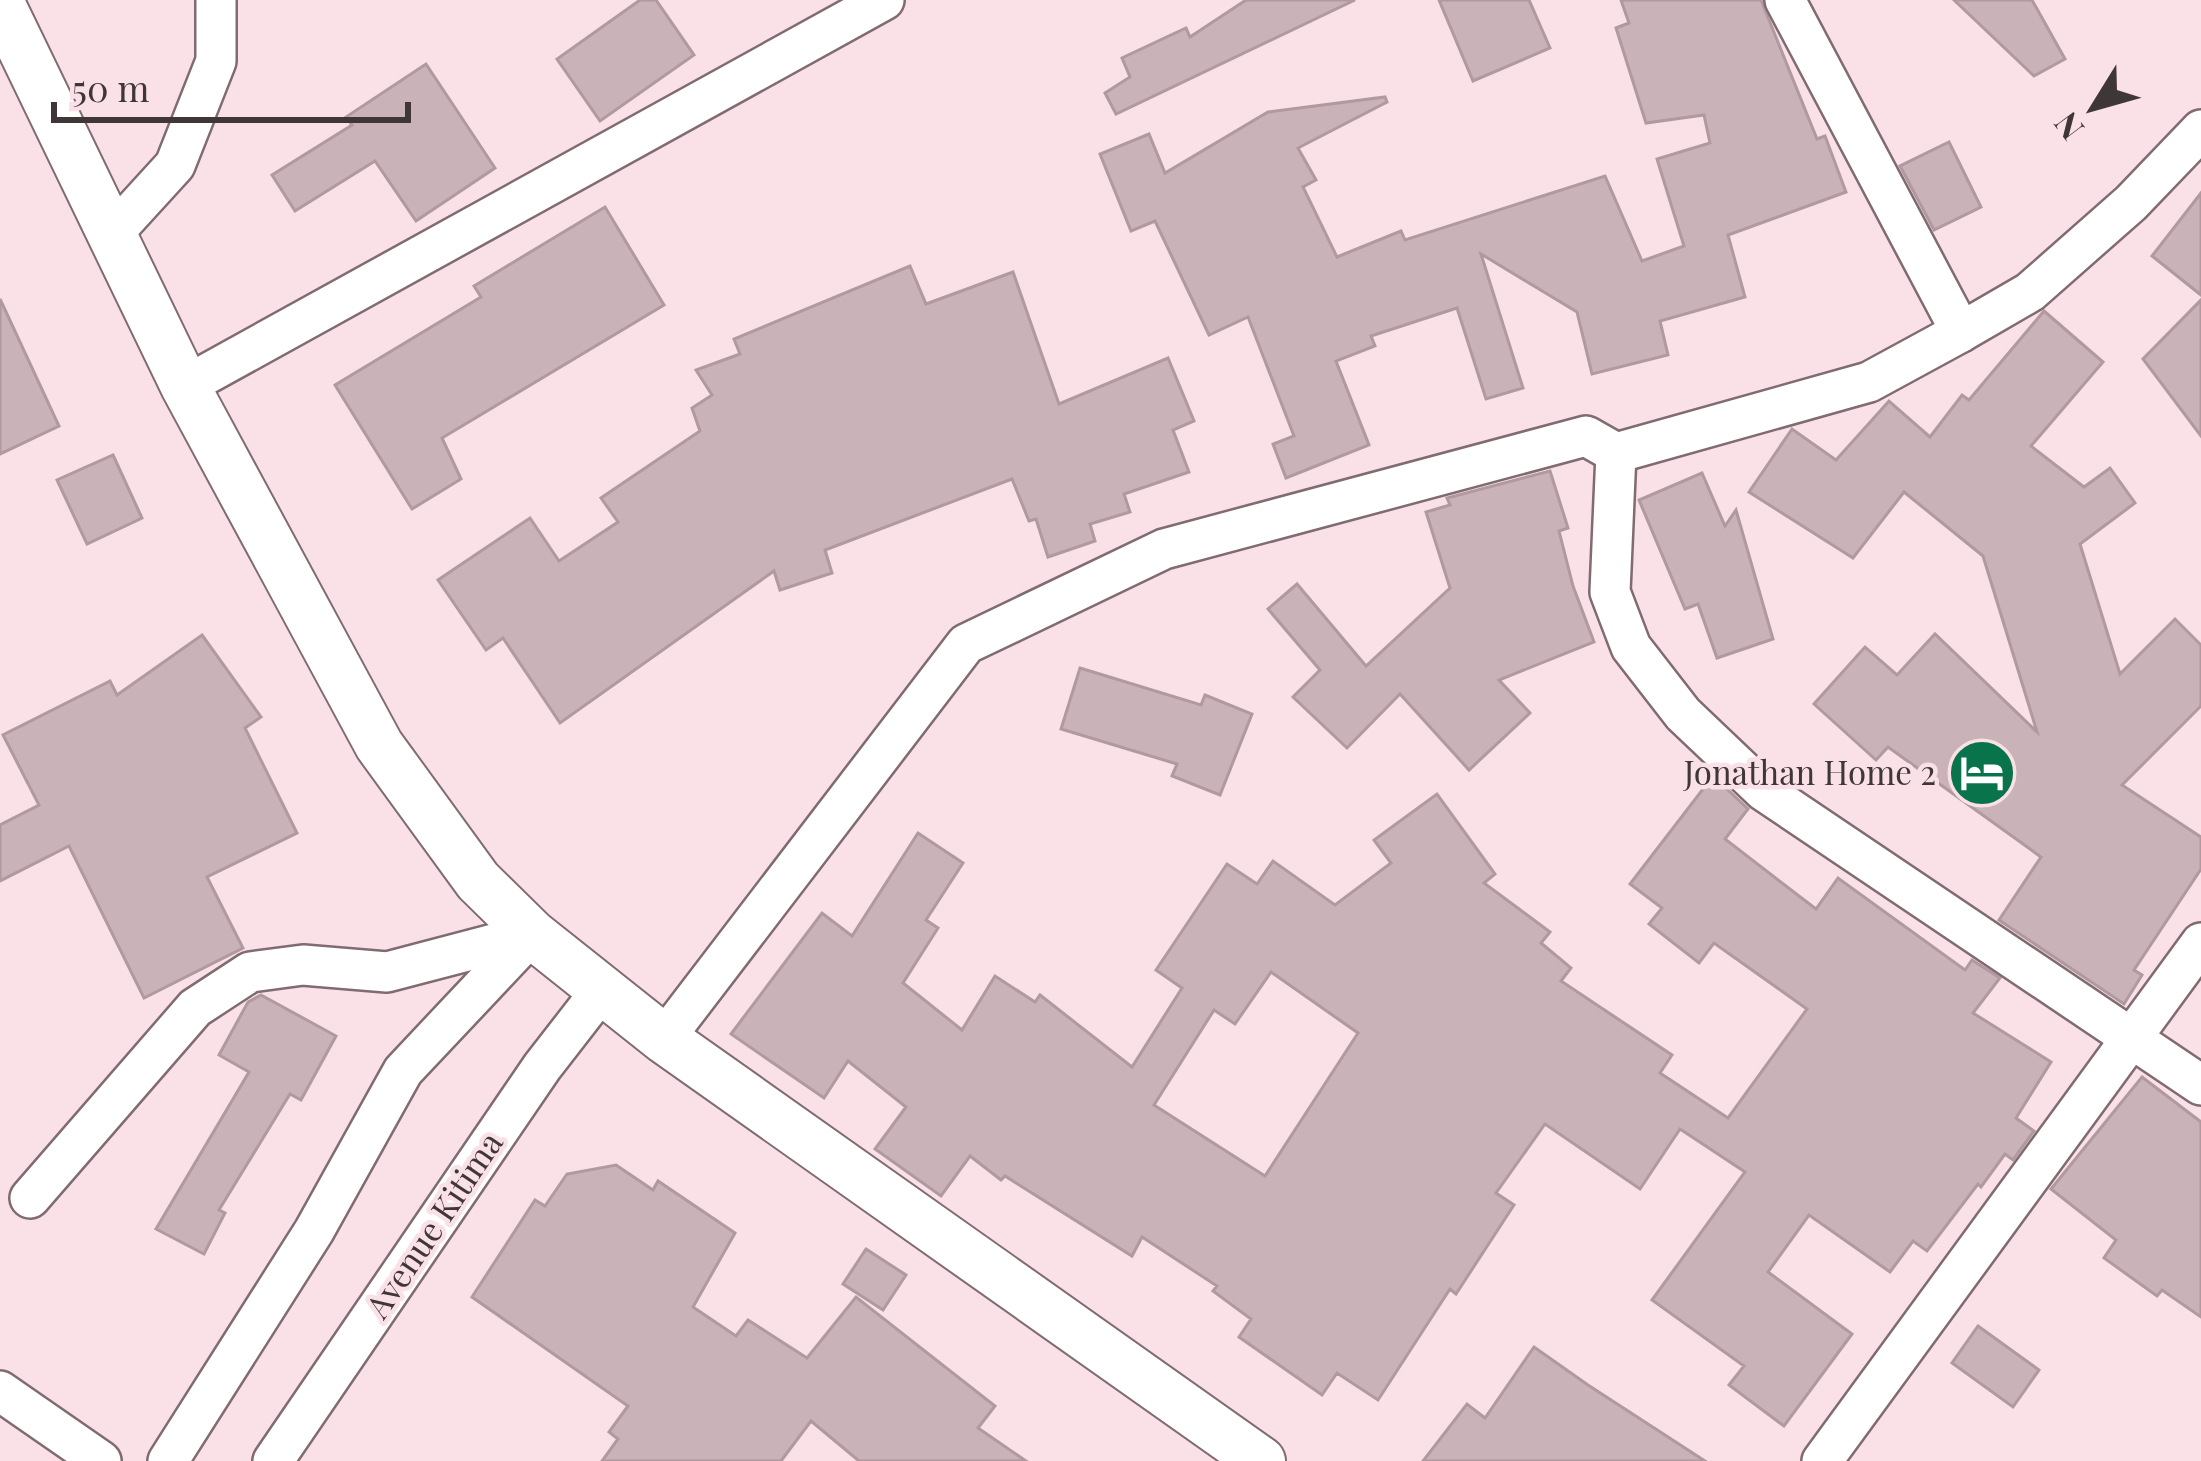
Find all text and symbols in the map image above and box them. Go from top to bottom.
scale bar [54,48,408,122]
north arrow [2033,48,2153,168]
text: 50 m [72,63,150,111]
text: N [2043,105,2092,150]
hotel icon: Jonathan Home 2 [1947,738,2017,808]
place label: Jonathan Home 2 [1683,749,1936,793]
street label: Avenue Kitima [353,1122,511,1326]

